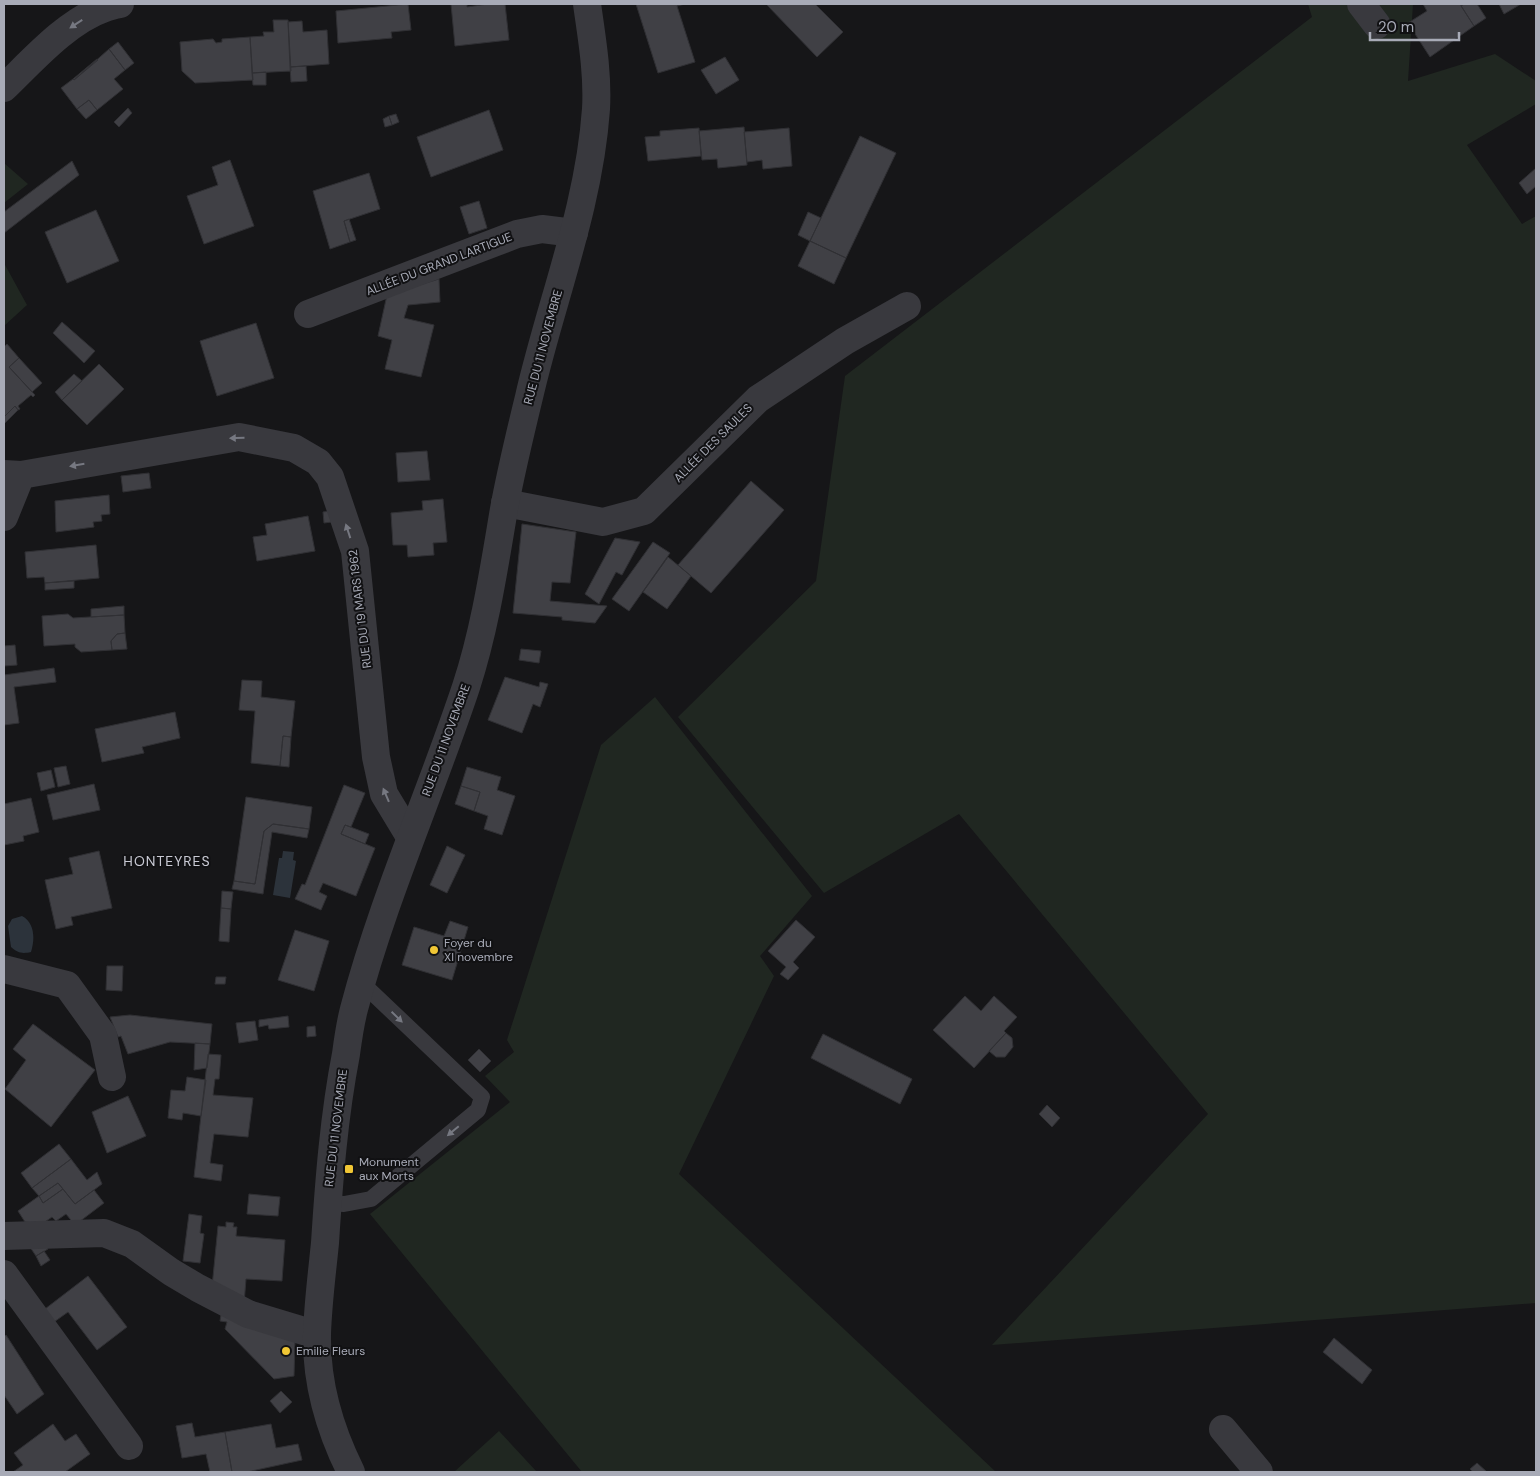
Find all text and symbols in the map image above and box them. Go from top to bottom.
scale bar [1370,10,1459,42]
text: 20 m [1378,17,1414,37]
one-way arrow [70,19,83,29]
street label: ALLÉE DU GRAND LARTIGUE [364,229,515,299]
street label: RUE DU 11 NOVEMBRE [520,288,566,406]
street label: ALLÉE DES SAULES [670,400,756,486]
one-way arrow [229,434,245,442]
one-way arrow [69,462,85,470]
one-way arrow [344,524,352,539]
street label: RUE DU 19 MARS 1962 [345,549,375,669]
street label: RUE DU 11 NOVEMBRE [418,681,474,798]
one-way arrow [382,788,390,802]
district label: HONTEYRES [123,852,211,870]
place label: Foyer du XI novembre [444,935,513,965]
marker: Foyer du XI novembre [428,944,440,956]
one-way arrow [391,1011,403,1023]
street label: RUE DU 11 NOVEMBRE [321,1068,351,1188]
one-way arrow [447,1125,460,1136]
place label: Monument aux Morts [359,1154,419,1184]
marker: Monument aux Morts [343,1163,355,1175]
place label: Emilie Fleurs [296,1343,365,1359]
marker: Emilie Fleurs [280,1345,292,1357]

